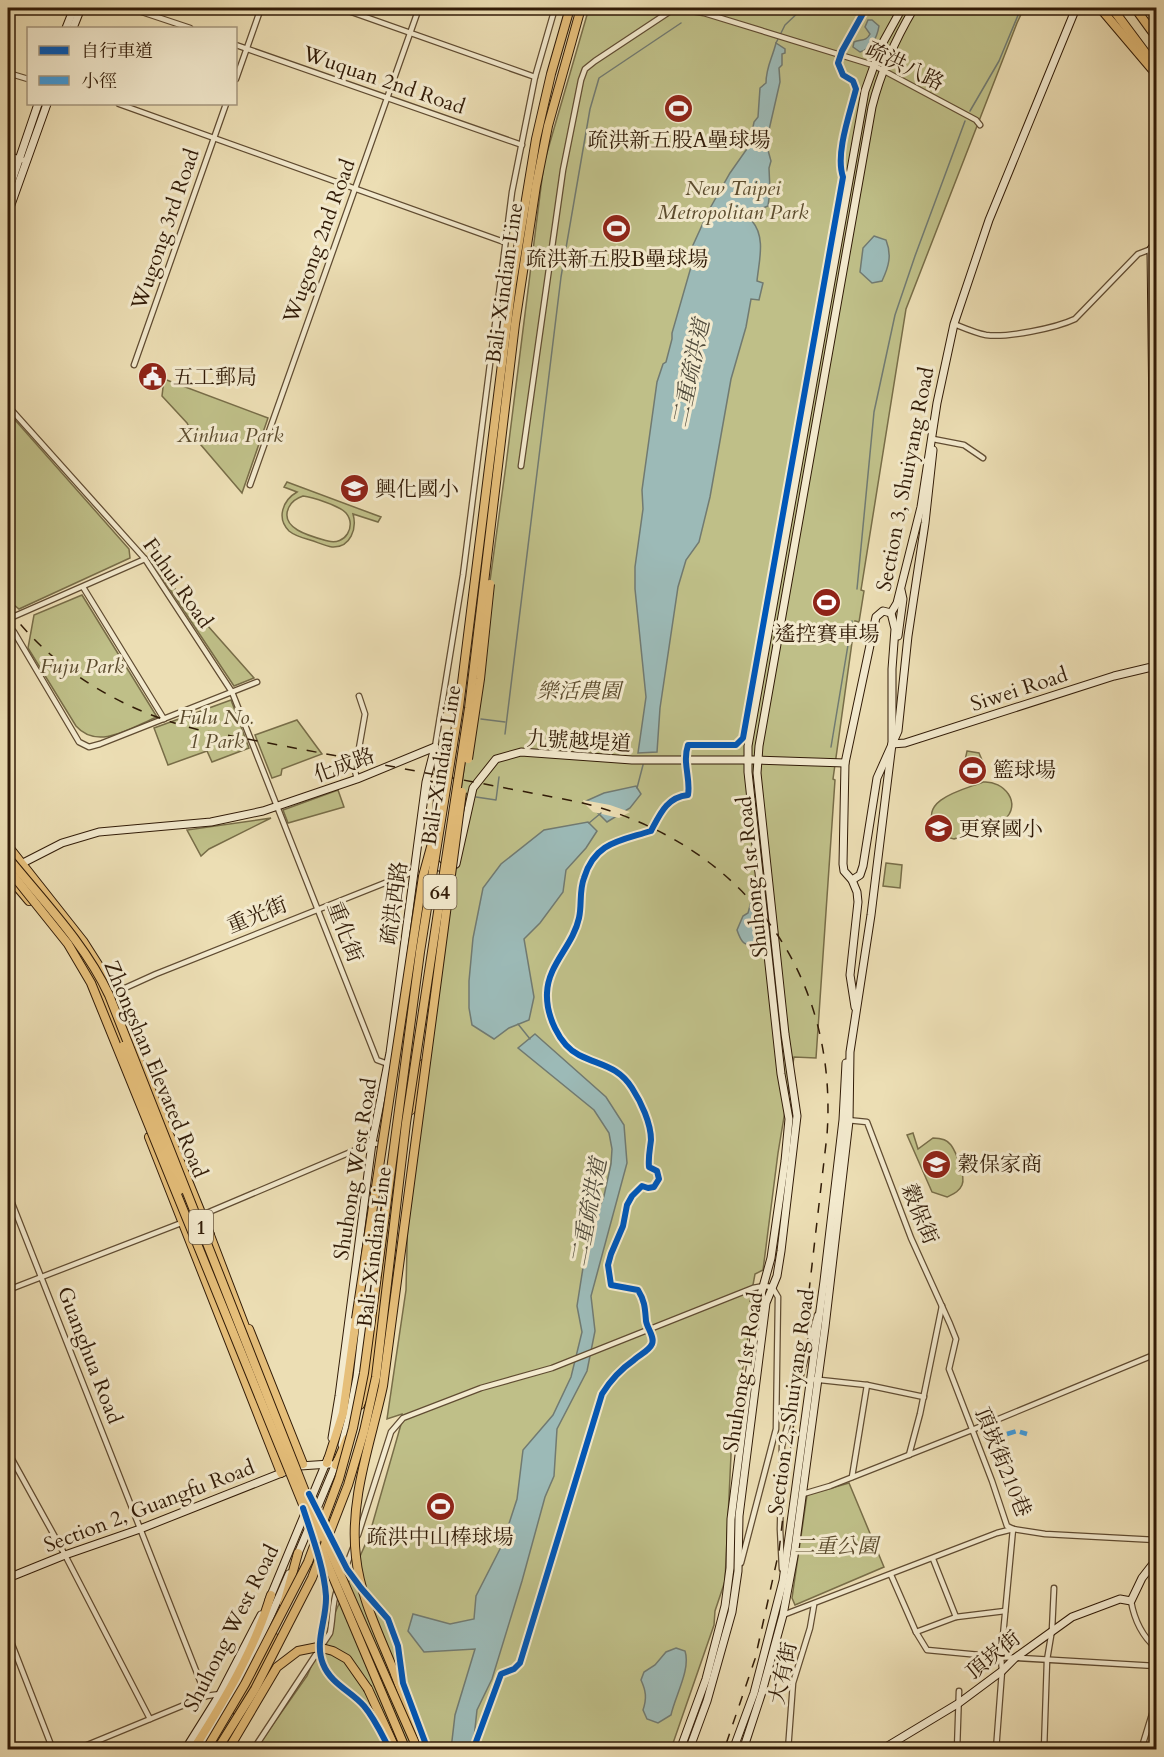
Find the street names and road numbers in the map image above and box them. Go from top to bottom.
street label: 疏洪八路 [861,35,949,98]
street label: Wuquan 2nd Road [298,39,469,122]
street label: Wugong 3rd Road [124,145,207,315]
street label: Wugong 2nd Road [276,155,363,328]
street label: Bali-Xindian Line [479,201,530,365]
street label: Section 3, Shuiyang Road [870,364,941,594]
street label: Fuhui Road [136,532,219,634]
street label: Siwei Road [967,660,1071,719]
street label: Bali-Xindian Line [414,683,468,847]
street label: 九號越堤道 [526,724,632,759]
street label: 化成路 [310,741,379,790]
street label: Shuhong 1st Road [730,795,775,959]
street label: 疏洪西路 [374,859,415,947]
road number: 64 [424,875,456,909]
street label: 重光街 [223,890,292,941]
street label: 重化街 [320,898,369,967]
street label: Zhongshan Elevated Road [97,956,214,1182]
street label: Shuhong West Road [327,1076,384,1262]
street label: Bali-Xindian Line [350,1165,399,1329]
street label: 穀保街 [894,1180,945,1249]
road number: 1 [189,1210,213,1244]
street label: Guanghua Road [50,1282,129,1428]
street label: Section 2, Shuiyang Road [761,1287,822,1517]
street label: Shuhong 1st Road [716,1290,770,1454]
street label: 頂崁街210巷 [967,1403,1038,1522]
street label: Section 2, Guangfu Road [40,1453,259,1560]
street label: Shuhong West Road [177,1540,286,1717]
street label: 頂崁街 [960,1624,1027,1686]
street label: 大有街 [763,1639,804,1707]

